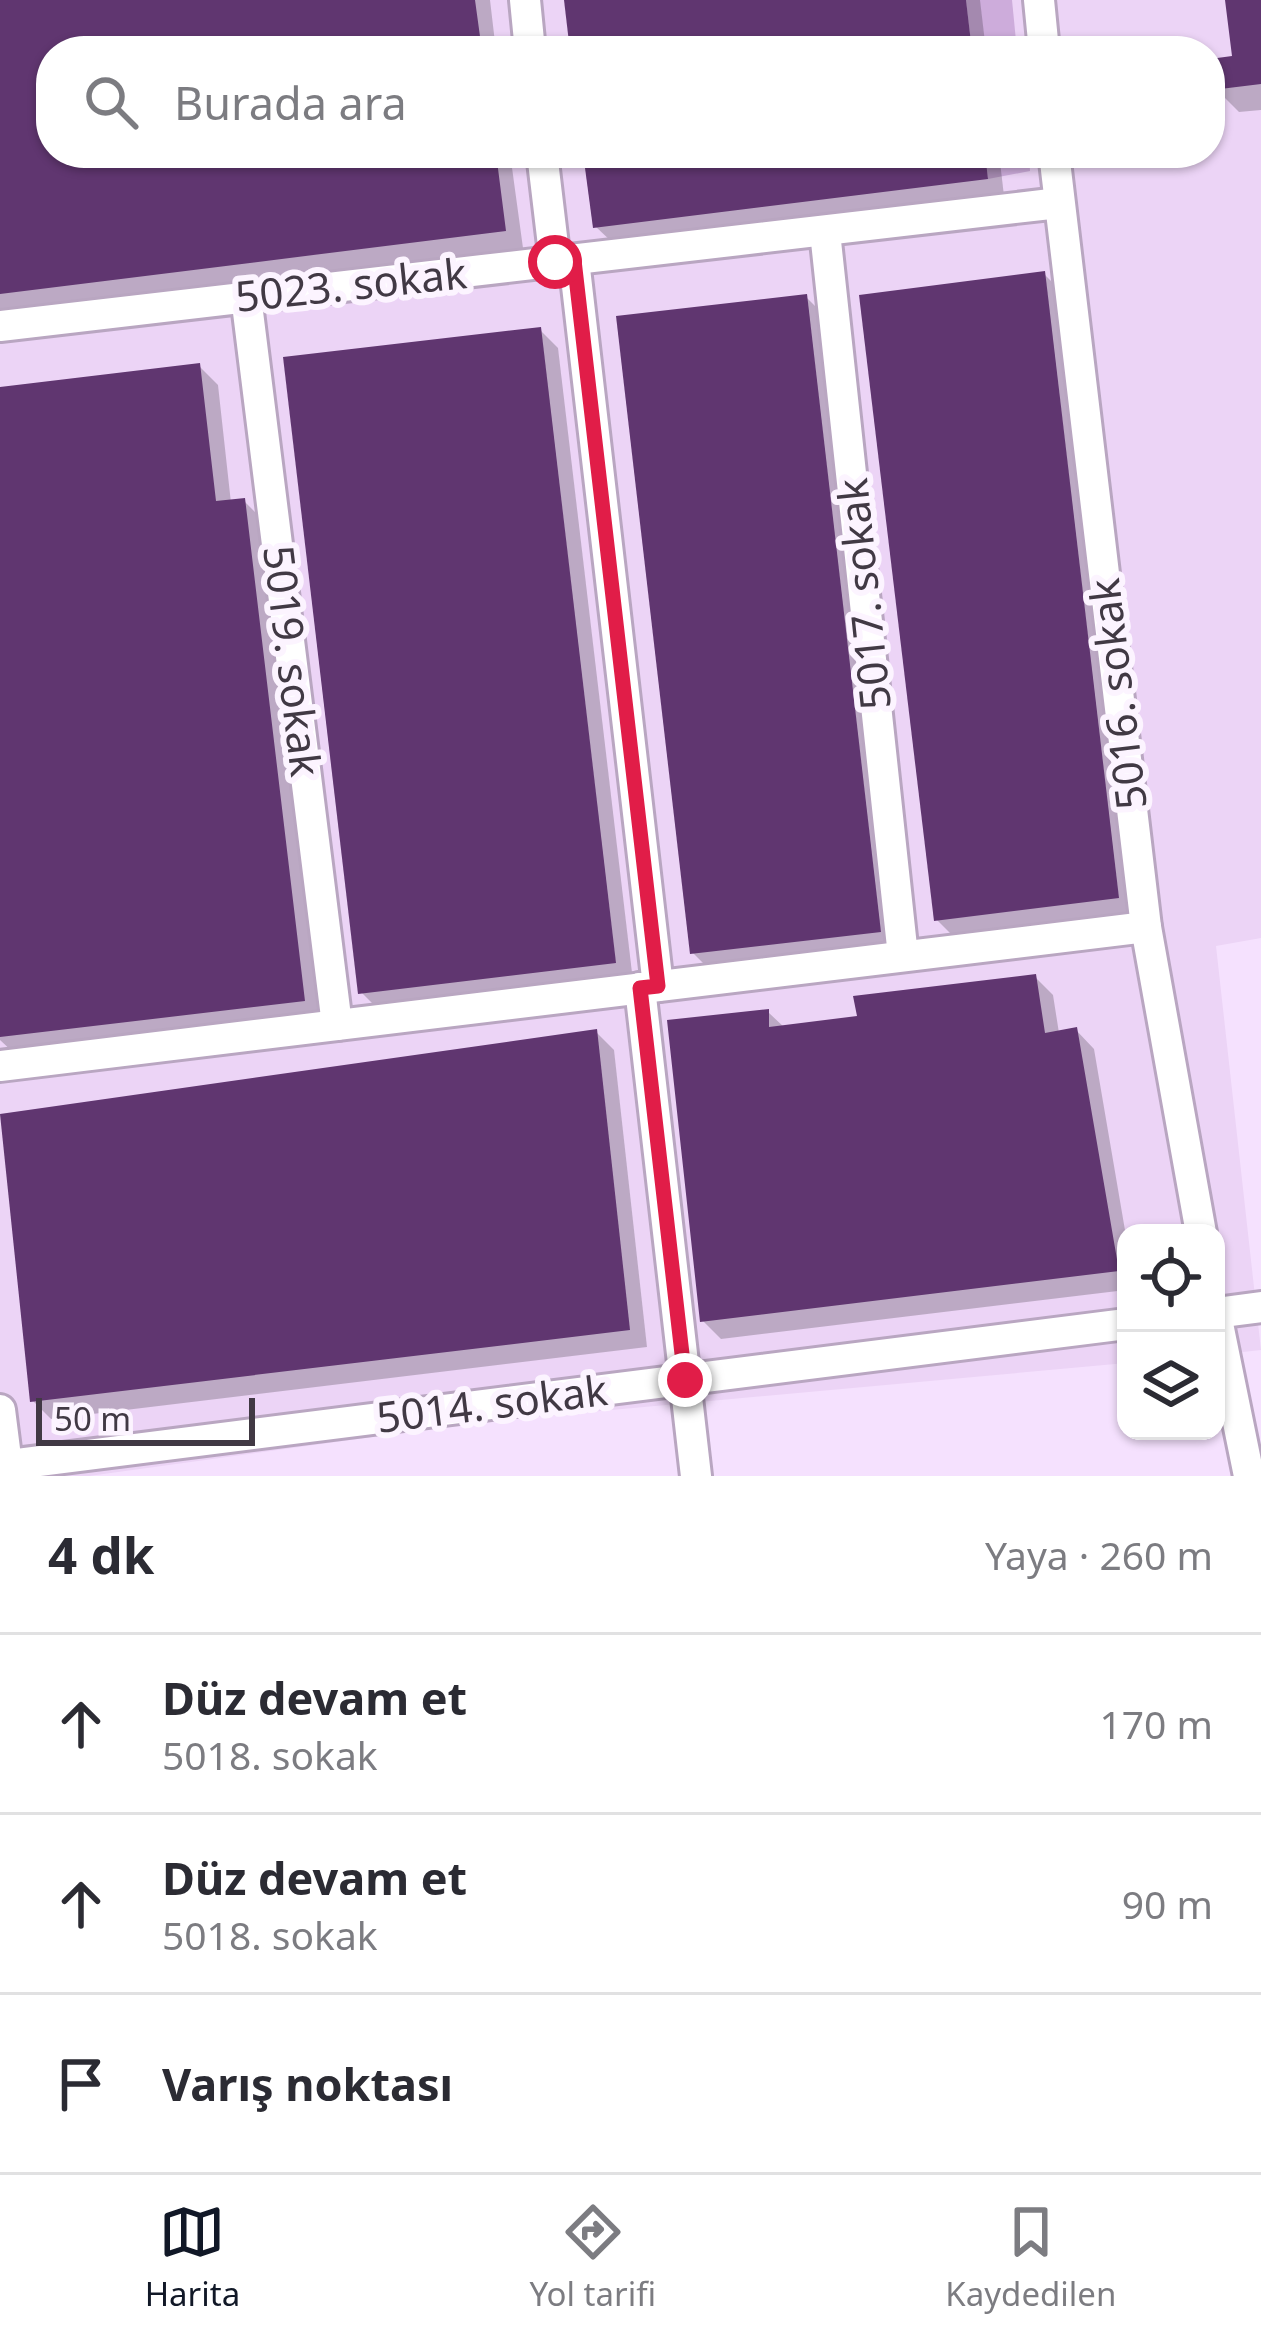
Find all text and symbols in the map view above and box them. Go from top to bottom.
search box [36,36,1225,168]
icon: search [78,69,144,135]
text: Burada ara [174,72,407,133]
route start [528,235,582,289]
street label: 5023. sokak [232,243,470,324]
street label: 5017. sokak [822,475,903,713]
street label: 5019. sokak [251,542,336,780]
street label: 5016. sokak [1074,575,1159,813]
map controls [1117,1224,1225,1440]
button: locate [1117,1224,1225,1332]
button: layers [1117,1332,1225,1440]
route end [658,1353,712,1407]
street label: 5014. sokak [373,1360,611,1445]
scale bar [36,1392,255,1445]
text: 50 m [54,1396,131,1441]
text: 4 dk [48,1519,154,1589]
text: Yaya · 260 m [985,1528,1213,1581]
text: Düz devam et [162,1667,467,1728]
icon: ahead [48,1691,114,1757]
text: 170 m [1099,1697,1213,1750]
text: 5018. sokak [162,1728,378,1781]
text: Düz devam et [162,1847,467,1908]
icon: ahead [48,1871,114,1937]
text: 90 m [1122,1877,1213,1930]
text: 5018. sokak [162,1908,378,1961]
icon: arrive [48,2051,114,2117]
text: Varış noktası [162,2053,453,2114]
tab: Harita [145,2199,240,2316]
tab: Yol tarifi [529,2199,656,2316]
tab: Kaydedilen [945,2199,1116,2316]

